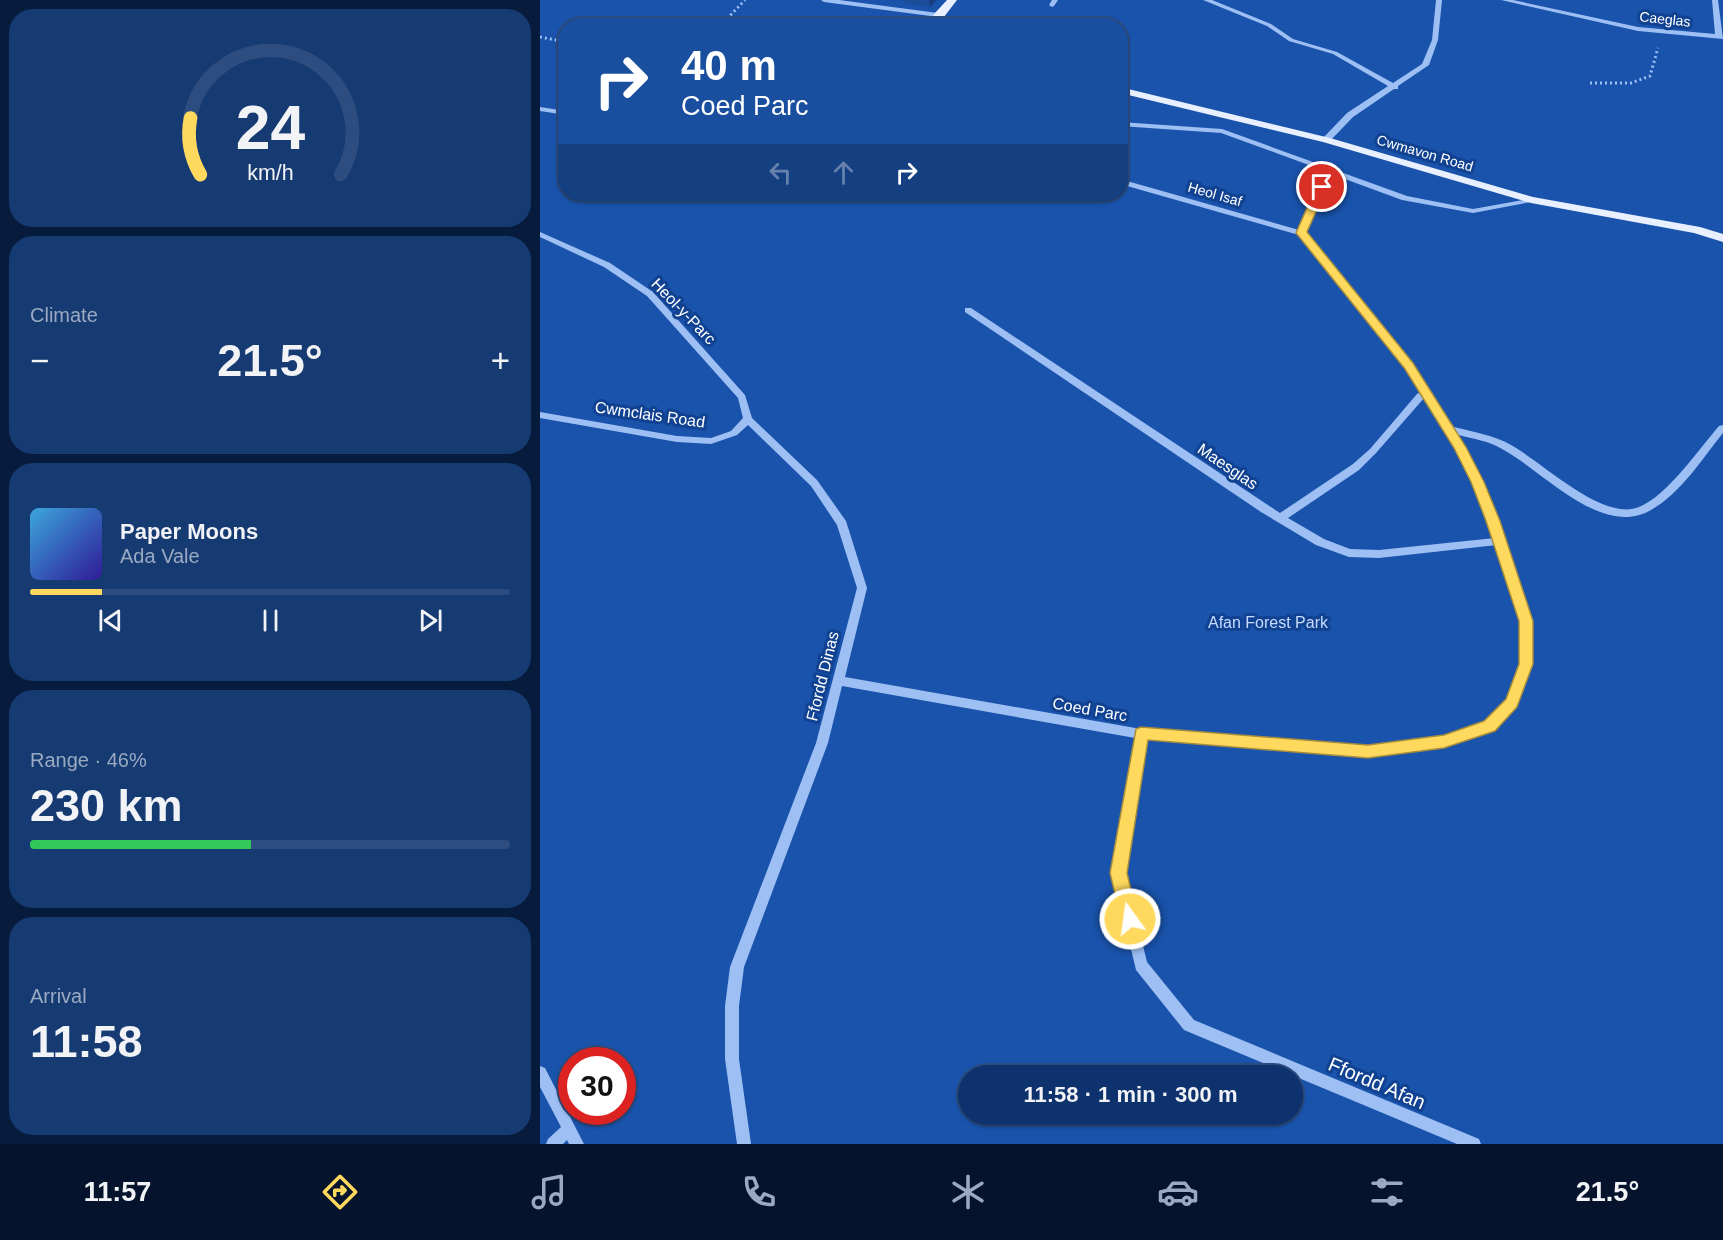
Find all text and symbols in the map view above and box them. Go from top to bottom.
street label: Caeglas [1639,8,1691,30]
icon: right [582,42,660,120]
text: 40 m [681,42,777,89]
text: Coed Parc [681,91,809,121]
text: 24 [235,93,305,162]
street label: Cwmavon Road [1375,132,1475,174]
icon: left [764,156,797,189]
icon: ahead [827,156,860,189]
icon: right [890,156,923,189]
text: km/h [247,161,293,185]
pin [1296,161,1347,212]
icon: arrive [1305,170,1338,203]
street label: Heol Isaf [1186,179,1244,209]
street label: Heol-y-Parc [648,275,719,348]
text: Climate [30,304,98,326]
text: 21.5° [217,335,323,386]
text: − [30,342,49,379]
text: + [491,342,510,379]
street label: Cwmclais Road [594,398,706,431]
street label: Maesglas [1195,440,1261,493]
text: Paper Moons [120,519,258,544]
text: Ada Vale [120,545,200,567]
icon: previous [94,604,127,637]
icon: pause [254,604,287,637]
icon: next [414,604,447,637]
park label: Afan Forest Park [1208,614,1329,631]
street label: Ffordd Dinas [803,630,842,723]
street label: Coed Parc [1051,695,1129,724]
text: Range · 46% [30,749,147,771]
text: 230 km [30,780,183,831]
position arrow [1098,887,1162,951]
text: Arrival [30,985,87,1007]
text: 11:58 [30,1016,143,1067]
speed limit sign: 30 [558,1047,636,1125]
street label: Ffordd Afan [1325,1053,1429,1113]
text: 11:58 · 1 min · 300 m [1024,1082,1238,1107]
icon: directions [319,1171,361,1213]
icon: music [528,1171,570,1213]
icon: phone [738,1171,780,1213]
icon: climate [947,1171,989,1213]
icon: car [1157,1171,1199,1213]
icon: filters [1366,1171,1408,1213]
text: 11:57 [84,1177,151,1207]
text: 21.5° [1576,1177,1639,1207]

